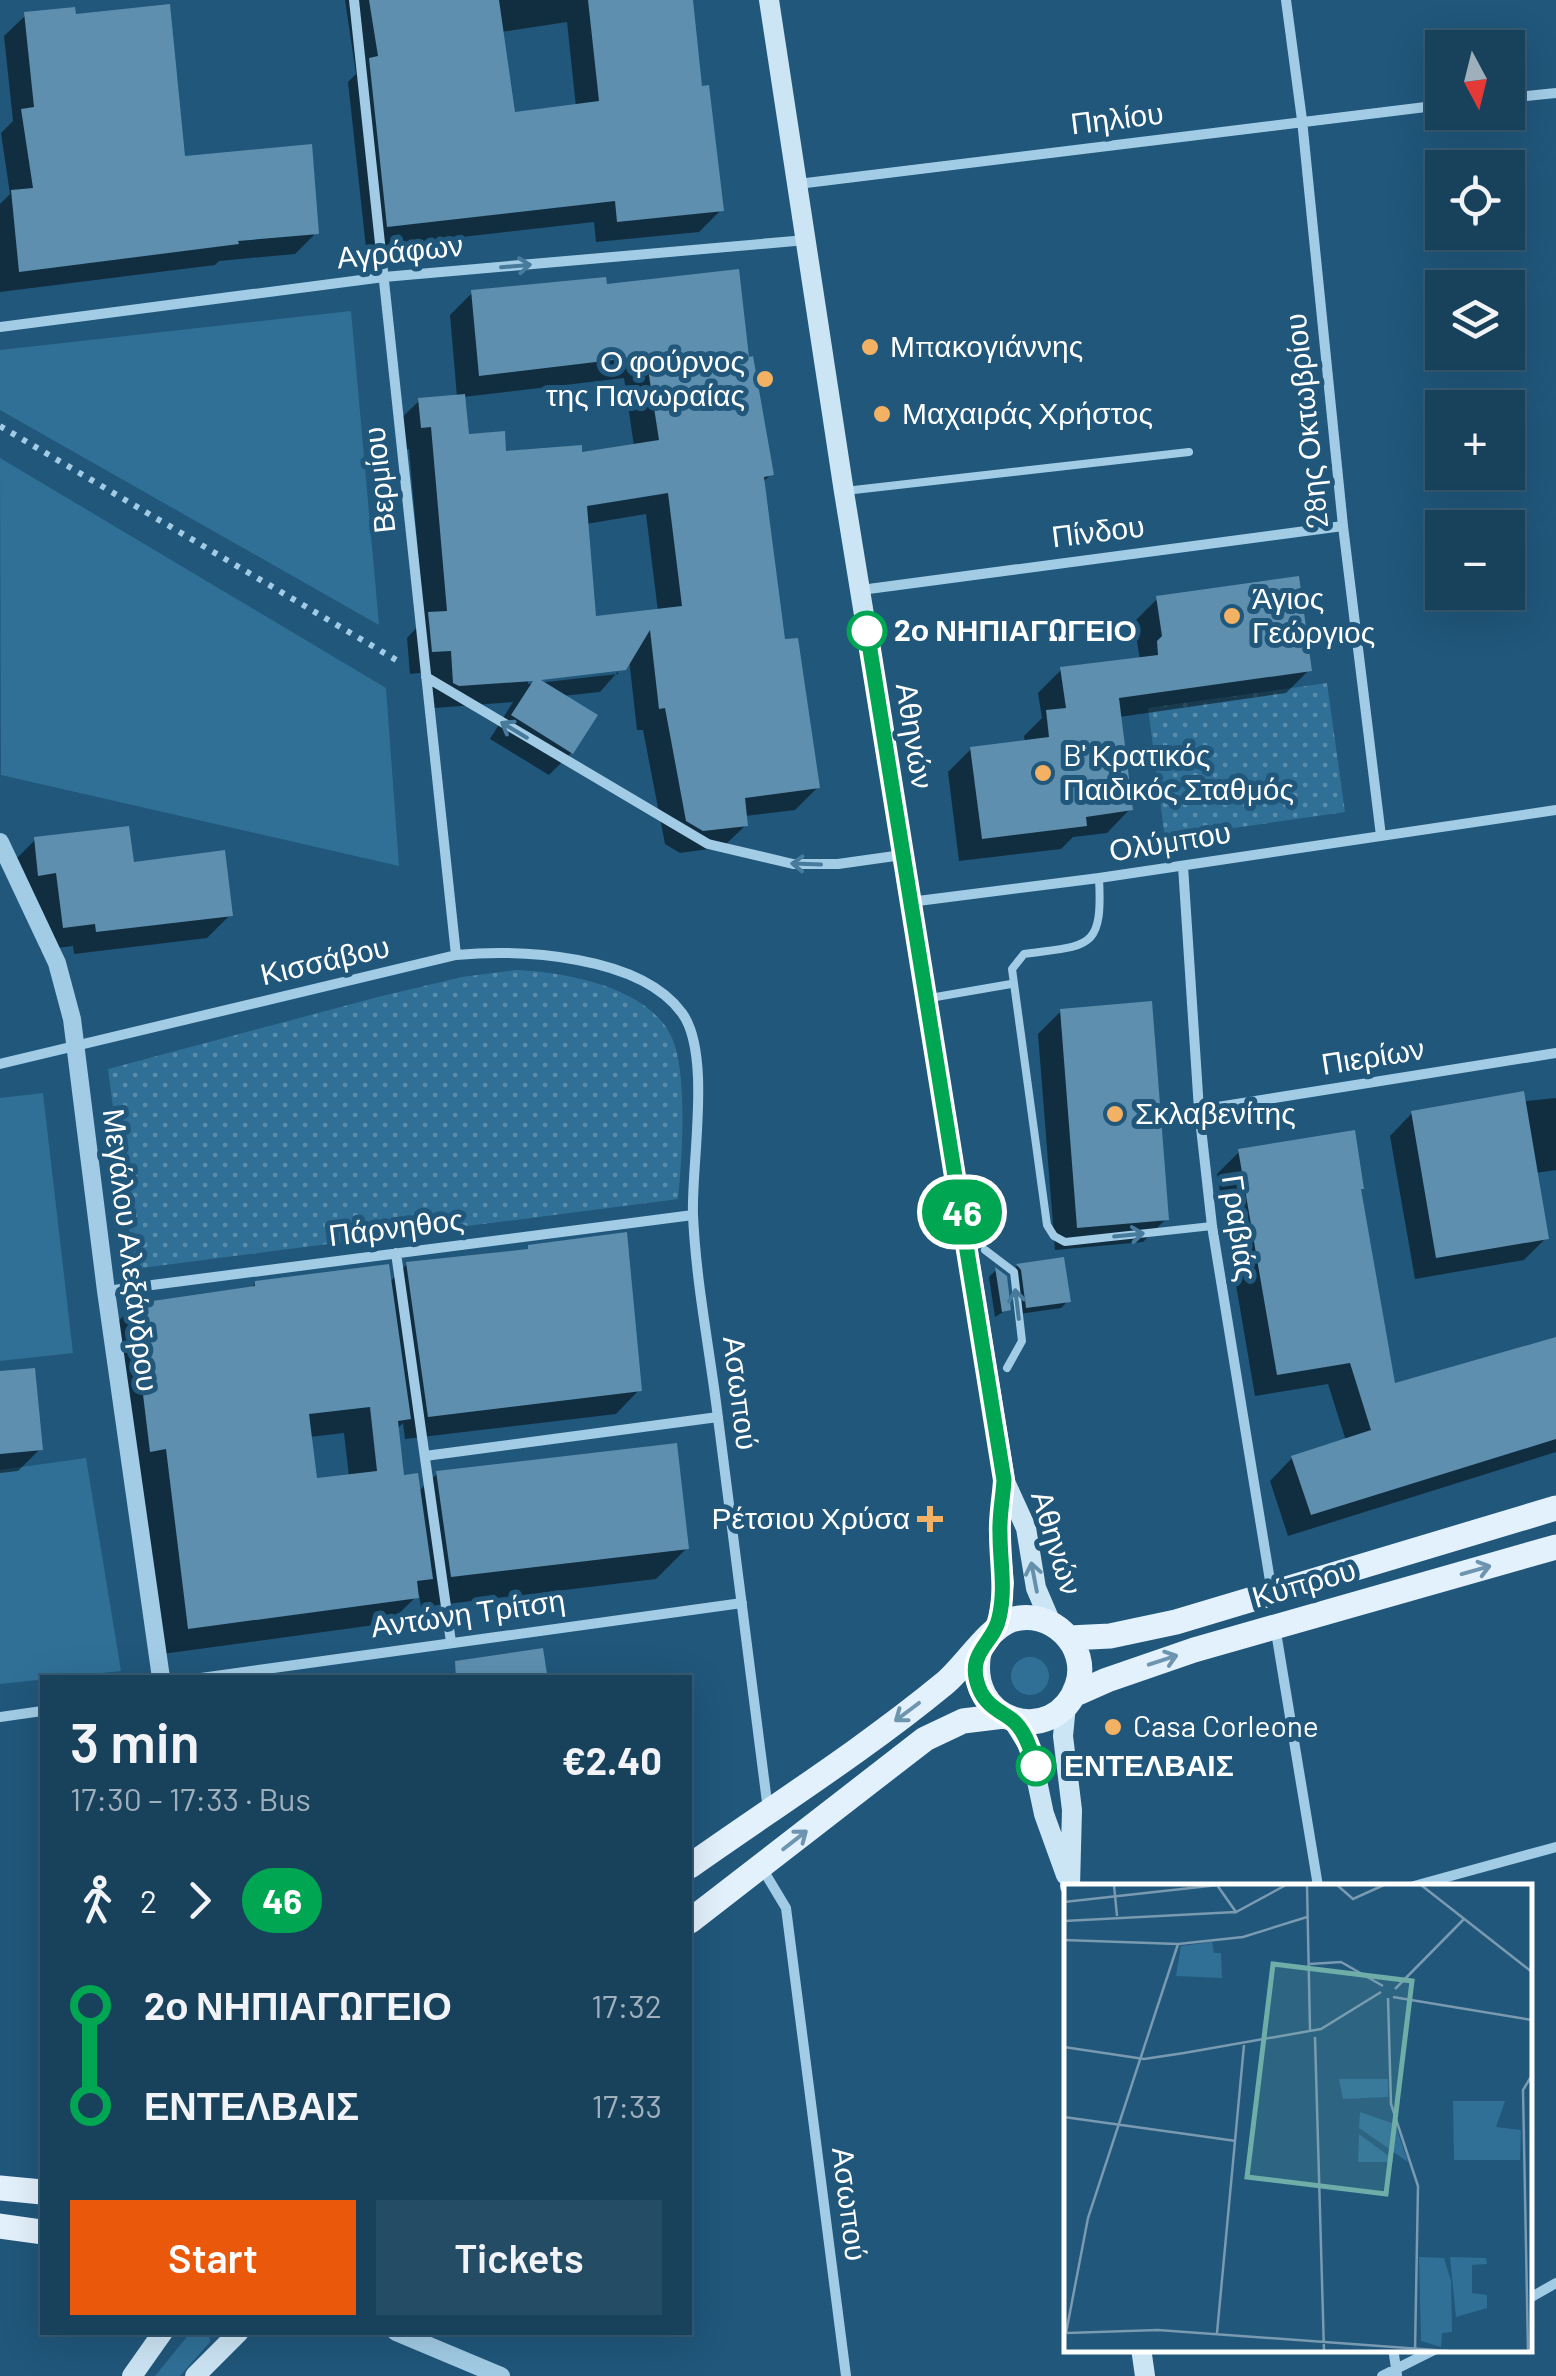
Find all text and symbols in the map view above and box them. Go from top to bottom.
north arrow [1425,30,1525,130]
map controls [1425,30,1525,610]
street label: Πηλίου [1068,93,1165,141]
button: locate [1425,150,1525,250]
street label: Αγράφων [335,225,465,275]
one-way arrow [499,256,531,275]
button: layers [1425,270,1525,370]
street label: 28ης Οκτωβρίου [1276,312,1334,531]
place label: Μπακογιάννης [890,327,1083,363]
marker: Μπακογιάννης [859,336,881,358]
place label: Ο φούρνος της Πανωραίας [546,342,745,412]
marker: Ο φούρνος της Πανωραίας [754,368,776,390]
button: + [1425,390,1525,490]
place label: Μαχαιράς Χρήστος [902,394,1153,430]
marker: Μαχαιράς Χρήστος [871,403,893,425]
street label: Βερμίου [355,425,401,535]
street label: Πίνδου [1049,506,1146,554]
button: − [1425,510,1525,610]
place label: Άγιος Γεώργιος [1252,579,1375,649]
marker: Άγιος Γεώργιος [1221,605,1243,627]
place label: 2ο ΝΗΠΙΑΓΩΓΕΙΟ [894,611,1137,647]
marker: 2ο ΝΗΠΙΑΓΩΓΕΙΟ [848,612,886,650]
street label: Αθηνών [890,680,942,791]
one-way arrow [500,720,529,740]
place label: B' Κρατικός Παιδικός Σταθμός [1063,736,1294,806]
marker: B' Κρατικός Παιδικός Σταθμός [1032,762,1054,784]
street label: Ολύμπου [1106,813,1233,867]
one-way arrow [790,854,822,873]
street label: Κισσάβου [256,927,393,991]
street label: Πιερίων [1319,1029,1427,1081]
place label: Σκλαβενίτης [1135,1094,1296,1130]
marker: Σκλαβενίτης [1104,1103,1126,1125]
street label: Μεγάλου Αλεξάνδρου [97,1106,167,1393]
street label: Γραβιάς [1216,1172,1266,1283]
line badge: 46 [917,1180,1007,1244]
text: 46 [942,1191,982,1233]
street label: Πάρνηθος [326,1200,465,1252]
one-way arrow [1112,1225,1144,1244]
one-way arrow [1008,1288,1026,1321]
street label: Ασωπού [717,1334,767,1452]
street label: Αθηνών [1025,1486,1091,1599]
place label: Ρέτσιου Χρύσα [712,1499,910,1535]
marker: Ρέτσιου Χρύσα [919,1508,941,1530]
street label: Κύπρου [1248,1550,1359,1614]
one-way arrow [1460,1560,1491,1578]
one-way arrow [1024,1562,1043,1594]
street label: Αντώνη Τρίτση [368,1581,567,1643]
one-way arrow [1147,1649,1179,1667]
one-way arrow [894,1701,921,1722]
place label: Casa Corleone [1133,1707,1319,1743]
text: 3 min [70,1708,200,1774]
marker: Casa Corleone [1102,1716,1124,1738]
text: €2.40 [562,1737,662,1783]
place label: ΕΝΤΕΛΒΑΙΣ [1064,1746,1234,1782]
marker: ΕΝΤΕΛΒΑΙΣ [1017,1747,1055,1785]
text: 17:30 – 17:33 · Bus [70,1779,311,1817]
one-way arrow [781,1830,808,1851]
icon: walk [70,1873,125,1928]
icon: forward [172,1873,227,1928]
text: 46 [262,1879,302,1921]
text: 2 [140,1881,157,1919]
inset map [1064,1884,1531,2351]
text: 2ο ΝΗΠΙΑΓΩΓΕΙΟ [144,1982,452,2028]
text: 17:32 [591,1986,662,2024]
text: ΕΝΤΕΛΒΑΙΣ [144,2082,359,2128]
text: 17:33 [592,2086,662,2124]
street label: Ασωπού [826,2145,876,2263]
button: Start [70,2200,356,2315]
button: Tickets [376,2200,662,2315]

